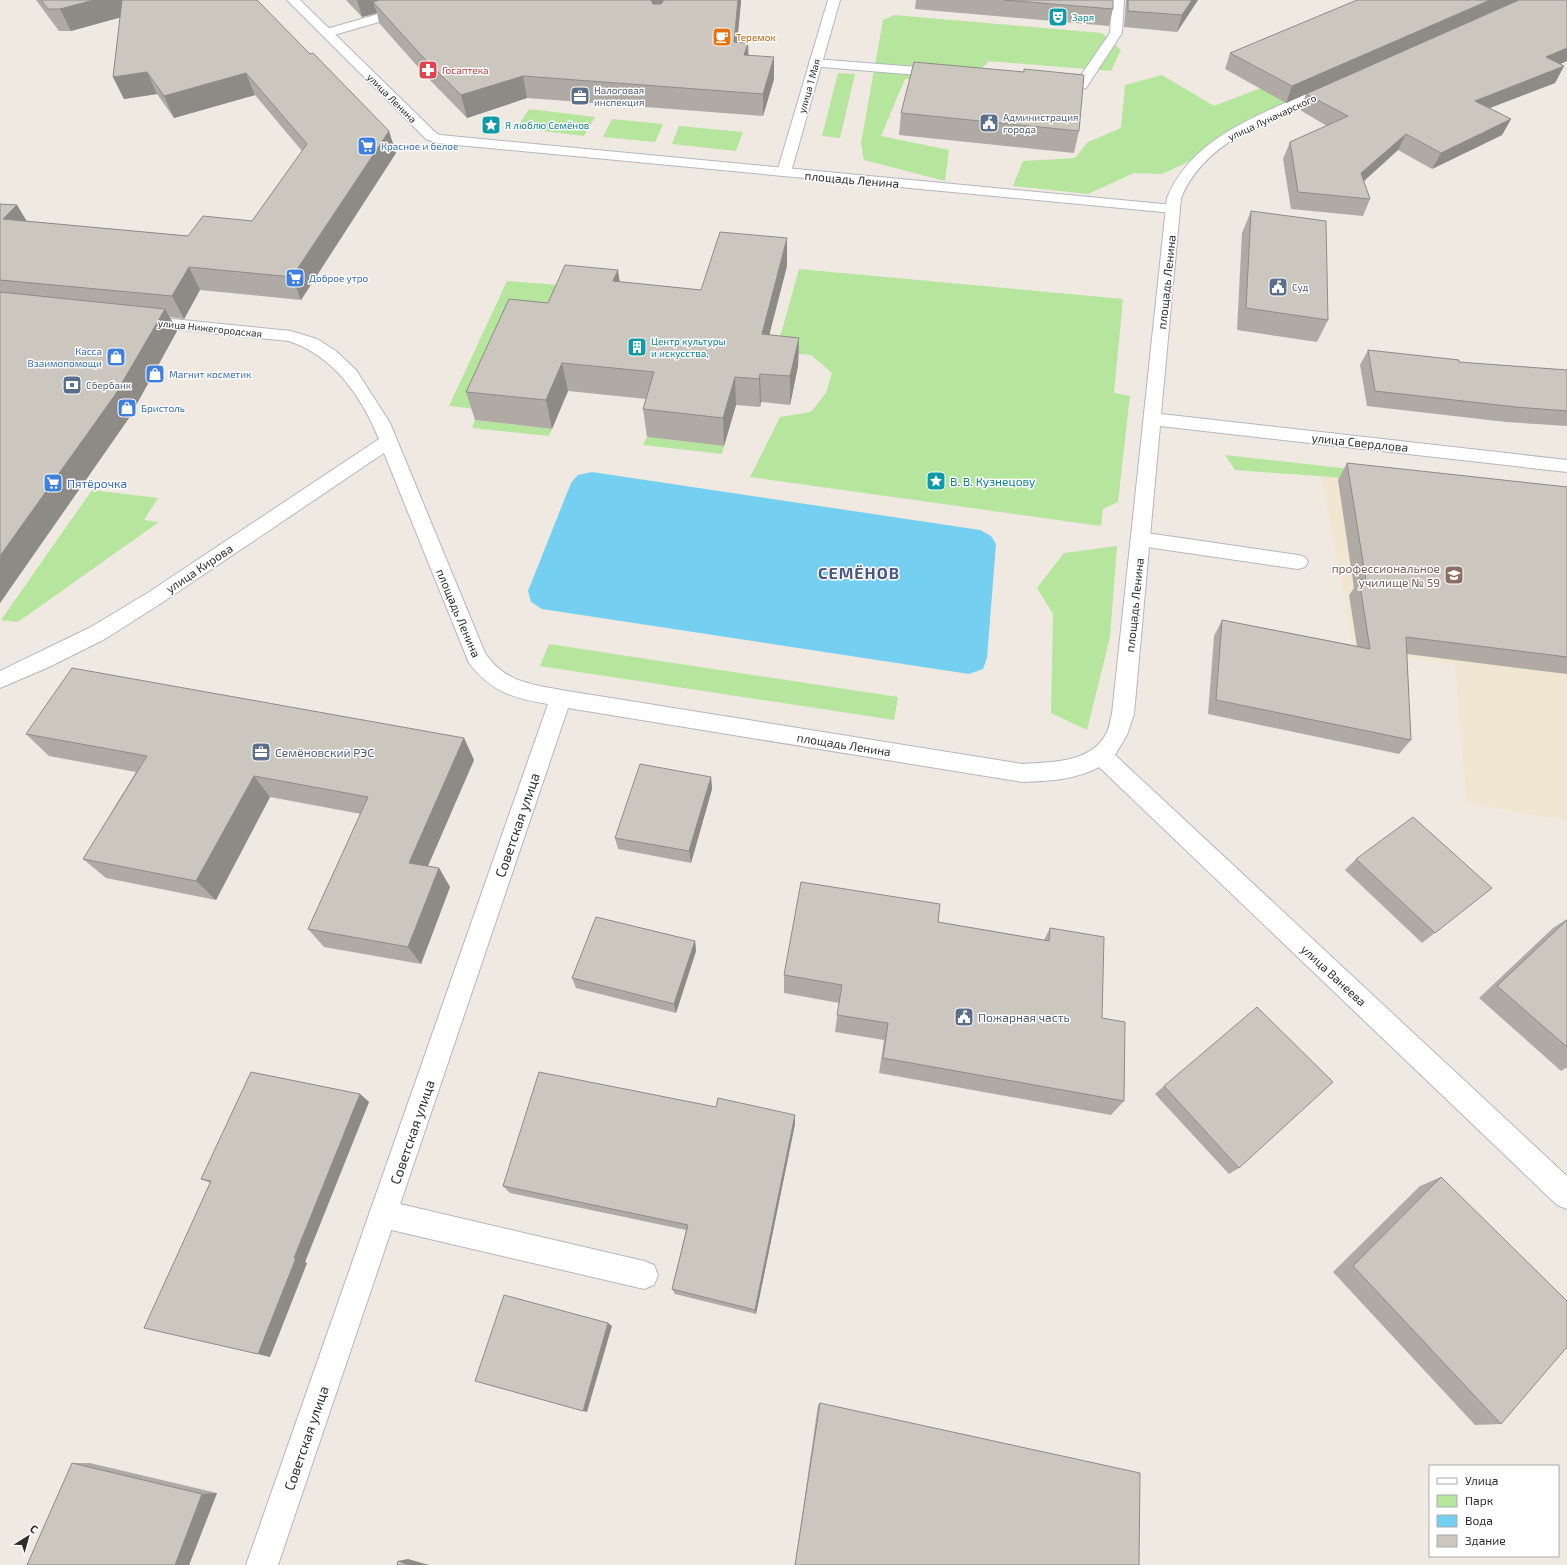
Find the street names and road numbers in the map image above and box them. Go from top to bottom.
street label: улица 1 Мая [796,57,823,115]
street label: улица Ленина [364,71,419,126]
street label: улица Луначарского [1226,91,1319,144]
street label: площадь Ленина [804,168,900,190]
street label: площадь Ленина [1154,234,1178,330]
street label: улица Нижегородская [157,317,263,340]
street label: улица Свердлова [1311,430,1409,455]
street label: улица Кирова [163,541,236,596]
street label: площадь Ленина [1122,557,1146,653]
street label: площадь Ленина [434,567,484,659]
street label: площадь Ленина [796,730,892,758]
street label: Советская улица [491,770,543,880]
street label: улица Ванеева [1298,941,1369,1009]
street label: Советская улица [386,1077,438,1187]
street label: Советская улица [280,1383,332,1493]

